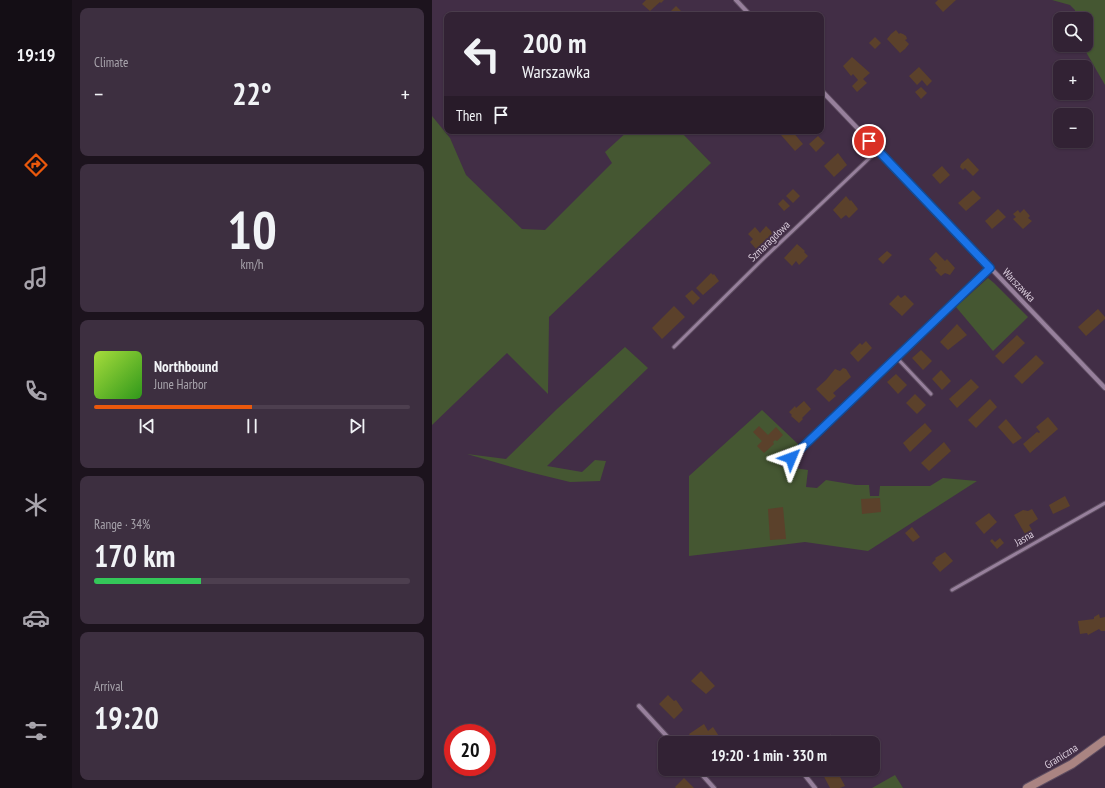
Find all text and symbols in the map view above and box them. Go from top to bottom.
map controls [1053,12,1093,148]
button: search [1053,12,1093,52]
text: 200 m [522,24,586,61]
icon: left [456,28,508,80]
text: 19:19 [17,43,55,66]
text: Climate [94,54,128,71]
text: Warszawka [522,60,590,83]
button: + [1053,60,1093,100]
text: 22° [232,74,272,113]
text: − [94,80,103,108]
text: + [401,80,410,108]
icon: arrive [490,104,512,126]
text: Then [456,106,482,125]
button: − [1053,108,1093,148]
pin [852,124,886,158]
icon: arrive [858,130,880,152]
icon: directions [22,151,50,179]
text: 10 [227,196,277,263]
street label: Szmaragdowa [745,218,793,264]
text: km/h [240,256,264,273]
icon: music [22,264,50,292]
street label: Warszawka [999,265,1039,305]
text: Northbound [154,357,218,376]
text: June Harbor [154,376,207,393]
icon: phone [22,377,50,405]
icon: previous [136,415,158,437]
icon: pause [241,415,263,437]
icon: next [346,415,368,437]
position arrow [770,437,812,479]
icon: climate [22,491,50,519]
text: Range · 34% [94,516,150,533]
street label: Jasna [1011,527,1036,550]
text: 170 km [94,536,175,575]
icon: car [22,604,50,632]
text: Arrival [94,678,123,695]
text: 19:20 [94,698,159,737]
icon: filters [22,717,50,745]
speed limit sign: 20 [444,724,496,776]
street label: Graniczna [1042,740,1080,772]
text: 19:20 · 1 min · 330 m [711,746,827,765]

